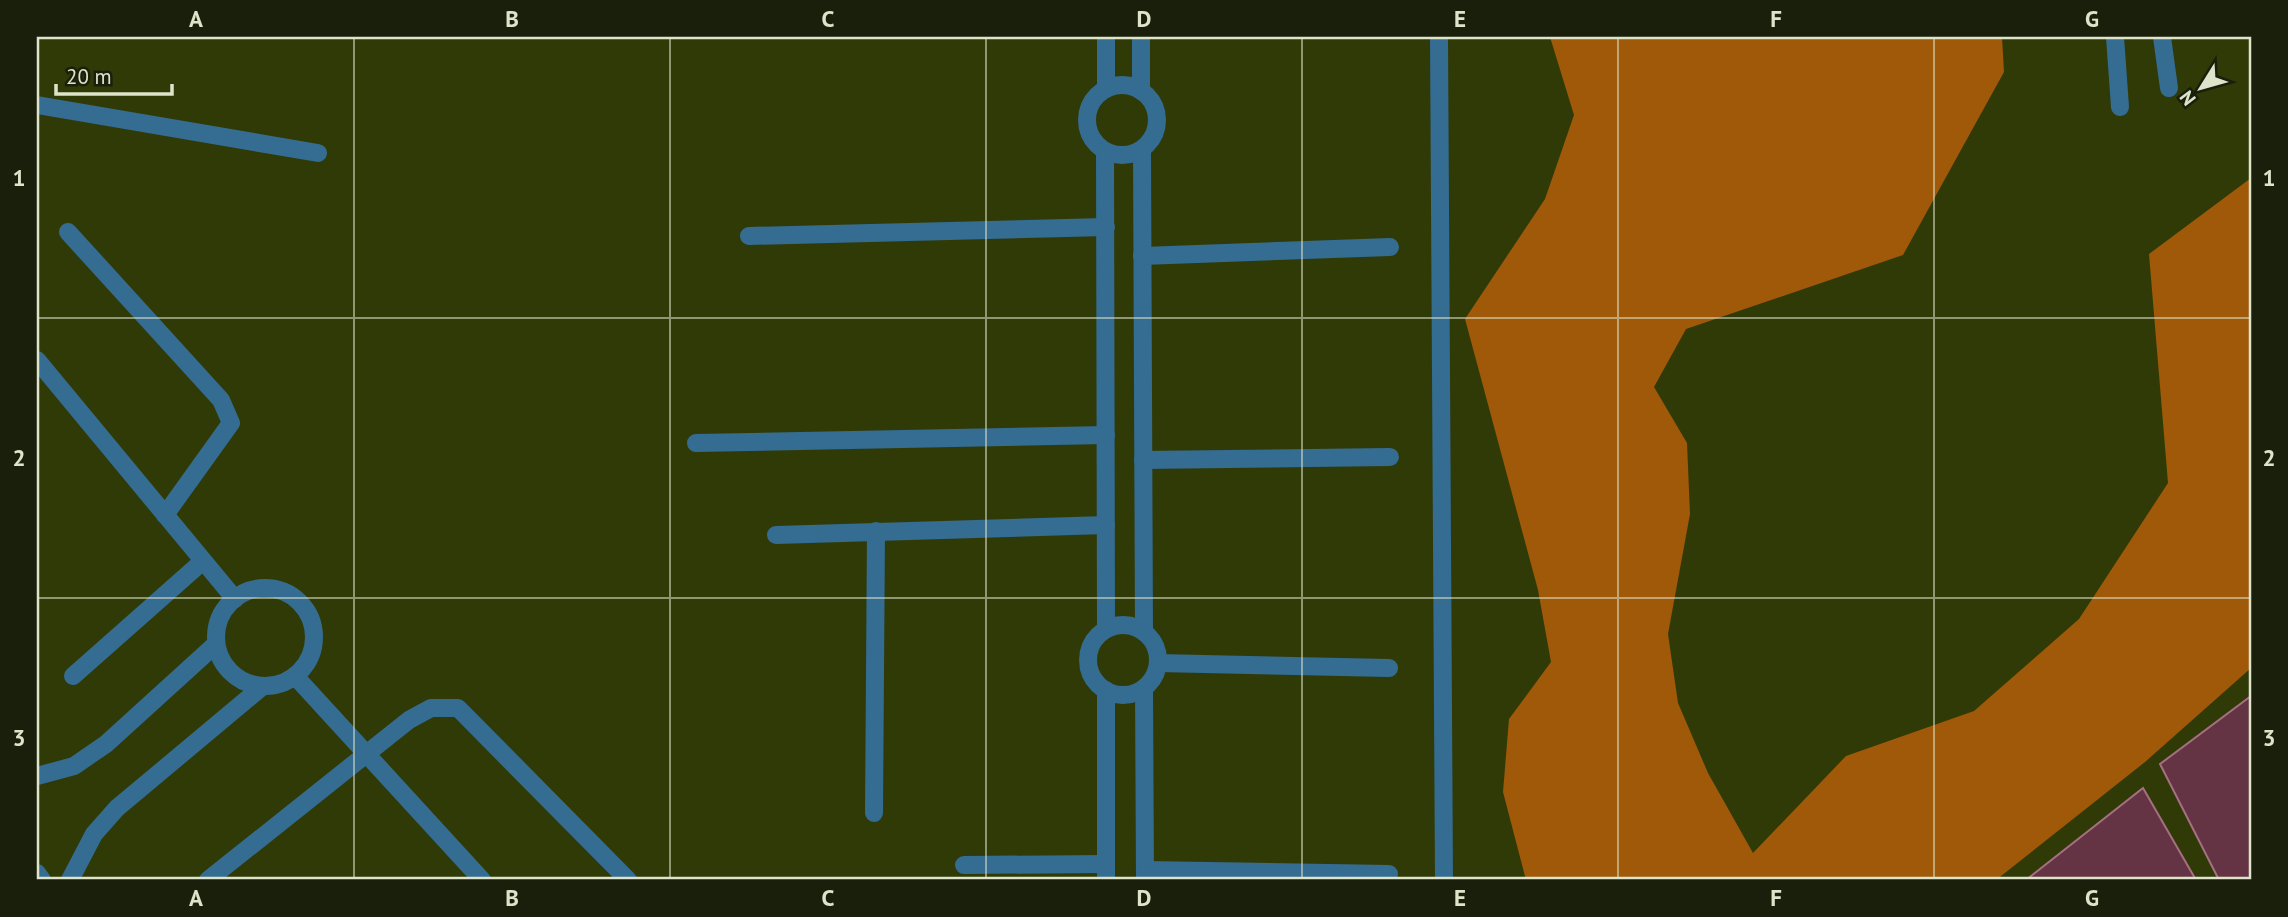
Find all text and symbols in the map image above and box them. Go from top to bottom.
text: A [189,4,203,33]
text: B [505,4,519,33]
text: C [822,4,835,33]
text: D [1137,4,1151,33]
text: E [1454,4,1466,33]
text: F [1770,4,1782,33]
text: G [2085,4,2099,33]
scale bar [56,52,172,96]
north arrow [2166,52,2236,122]
text: 20 m [66,63,112,90]
text: N [2174,86,2201,110]
text: 1 [12,163,26,192]
text: 1 [2262,163,2276,192]
text: 2 [12,443,26,472]
text: 2 [2262,443,2276,472]
text: 3 [12,723,26,752]
text: 3 [2262,723,2276,752]
text: A [189,883,203,912]
text: B [505,883,519,912]
text: C [822,883,835,912]
text: D [1137,883,1151,912]
text: E [1454,883,1466,912]
text: F [1770,883,1782,912]
text: G [2085,883,2099,912]

